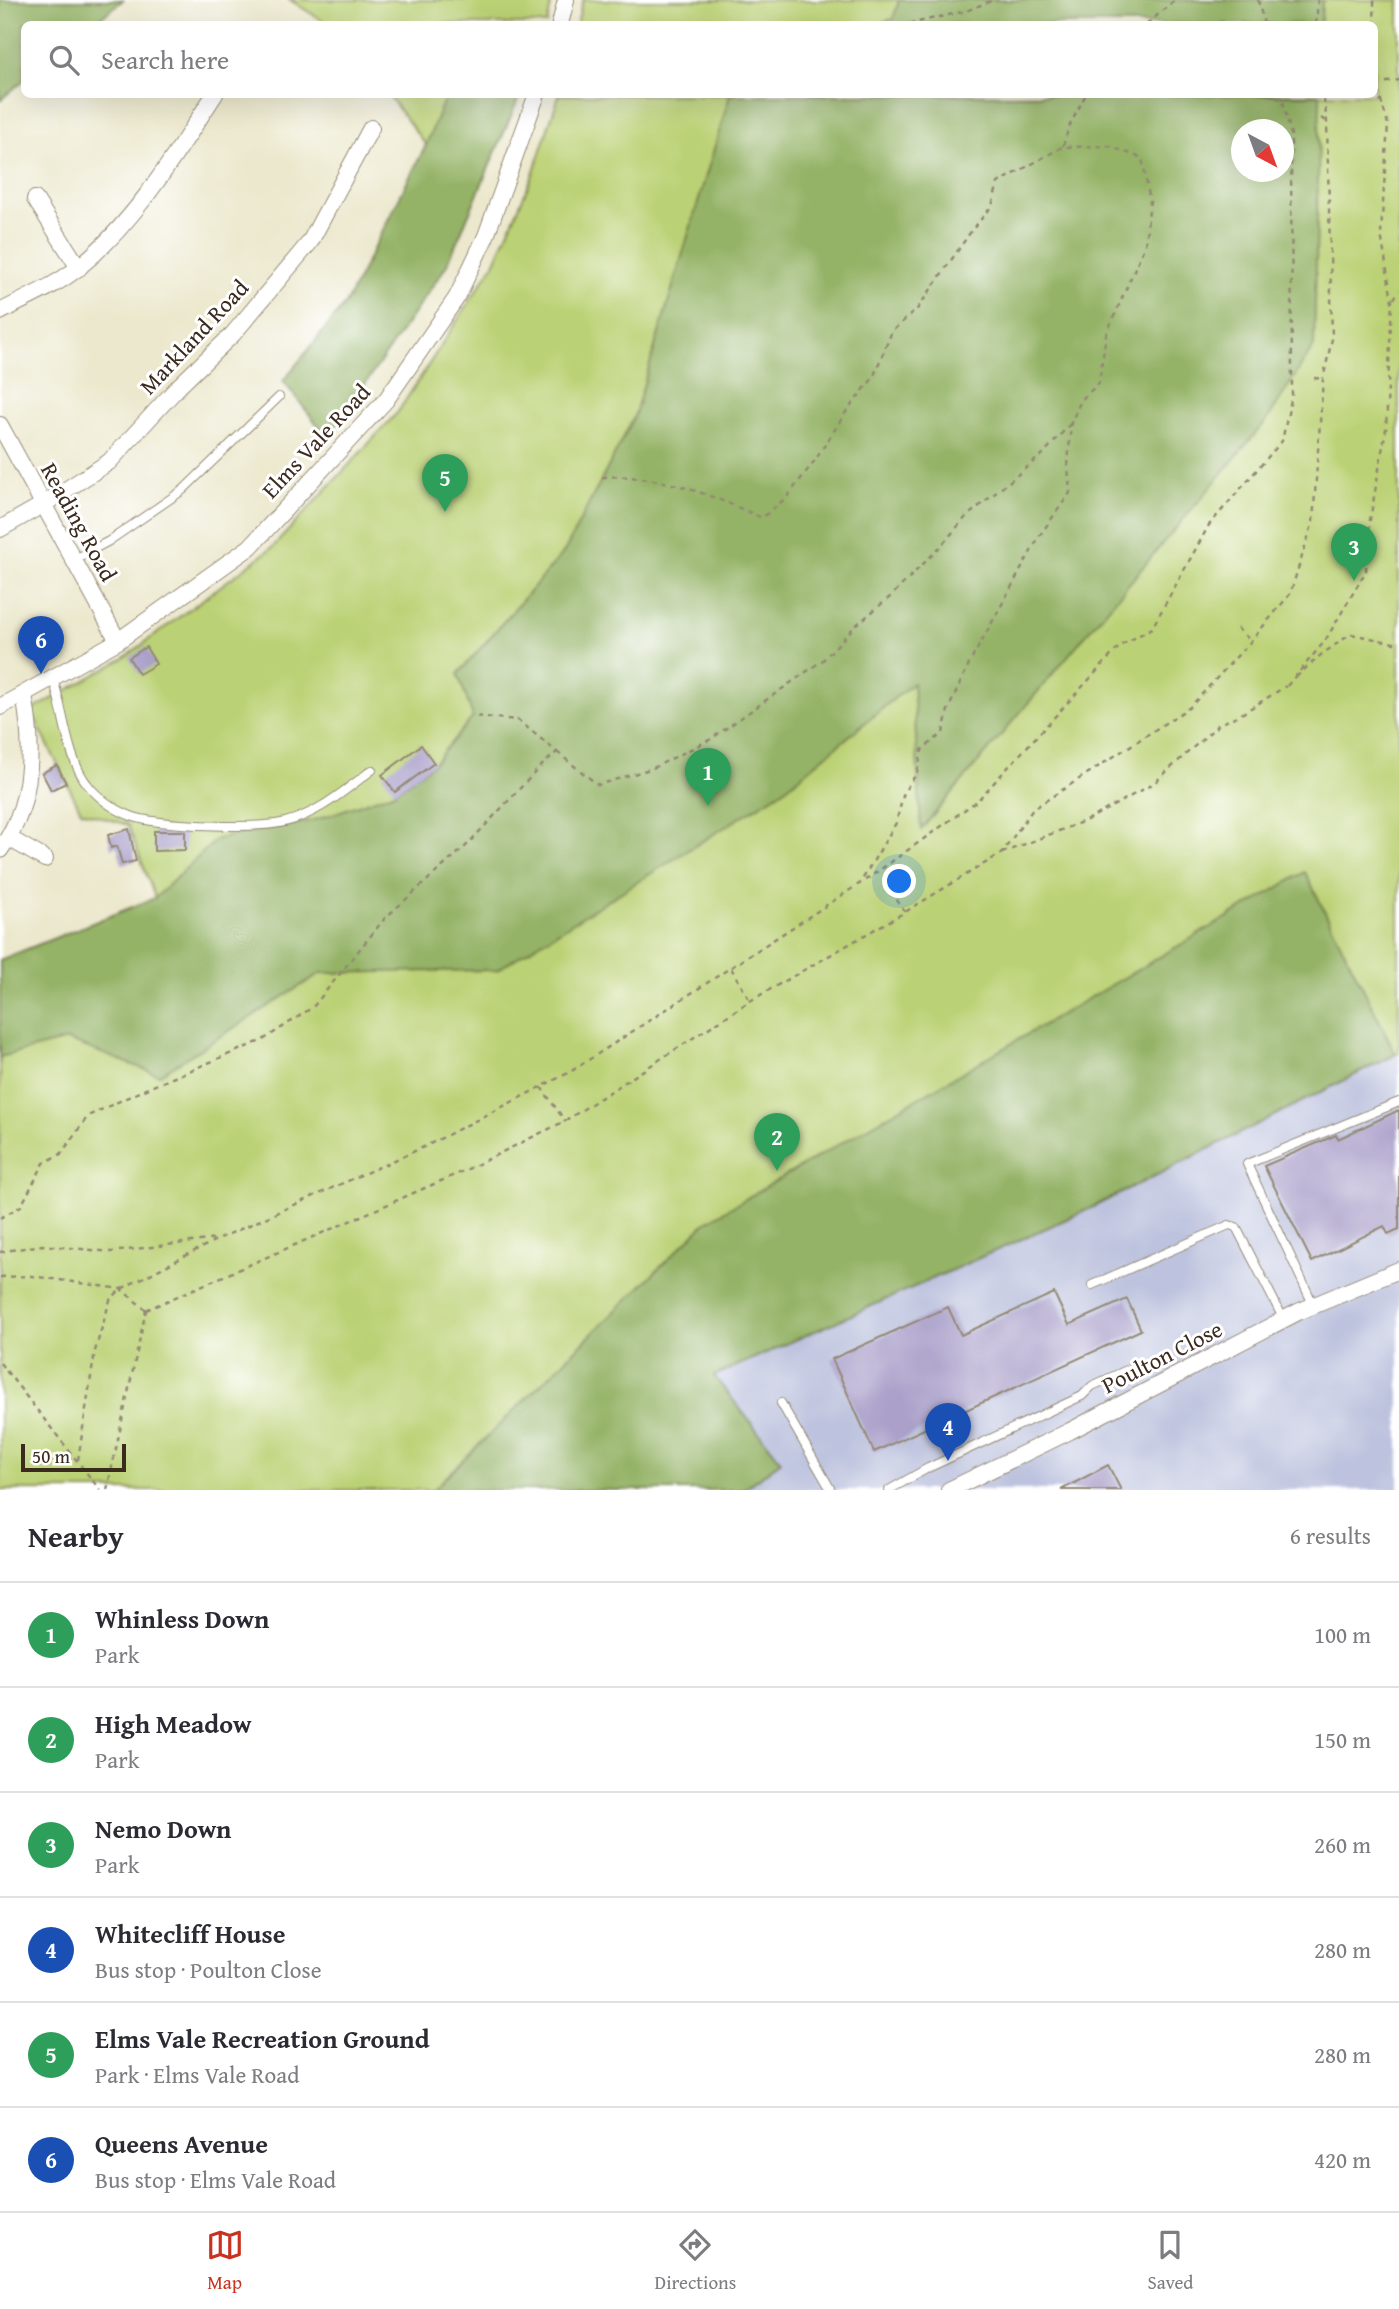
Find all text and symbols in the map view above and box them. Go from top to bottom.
search box [21,21,1378,98]
text: Search here [101,40,229,79]
icon: search [45,41,83,79]
north arrow [1231,119,1294,182]
street label: Markland Road [132,271,256,402]
street label: Elms Vale Road [254,375,378,505]
pin: 5 [422,454,468,512]
street label: Reading Road [33,456,126,588]
pin: 3 [1331,523,1377,581]
pin: 6 [18,616,64,674]
pin: 1 [685,748,731,806]
your location [882,864,916,898]
pin: 2 [754,1113,800,1171]
street label: Poulton Close [1096,1312,1228,1401]
pin: 4 [925,1403,971,1461]
scale bar [21,1441,126,1473]
text: 50 m [32,1442,70,1470]
text: Nearby [28,1514,124,1558]
text: 6 results [1290,1519,1371,1552]
text: Whinless Down [95,1599,269,1638]
text: 1 [45,1618,57,1651]
text: 100 m [1314,1618,1371,1651]
text: Park [95,1638,139,1671]
text: High Meadow [95,1704,251,1743]
text: 2 [45,1723,57,1756]
text: 150 m [1314,1723,1371,1756]
text: Park [95,1743,139,1776]
text: Nemo Down [95,1809,231,1848]
text: 3 [45,1828,57,1861]
text: 260 m [1314,1828,1371,1861]
text: Park [95,1848,139,1881]
text: Whitecliff House [95,1914,285,1953]
text: 4 [45,1933,57,1966]
text: 280 m [1314,1933,1371,1966]
text: Bus stop · Poulton Close [95,1953,321,1986]
text: Elms Vale Recreation Ground [95,2019,430,2058]
text: 5 [45,2038,57,2071]
text: 280 m [1314,2038,1371,2071]
text: Park · Elms Vale Road [95,2058,299,2091]
text: Queens Avenue [95,2124,268,2163]
text: 6 [45,2143,57,2176]
text: 420 m [1314,2143,1371,2176]
text: Bus stop · Elms Vale Road [95,2163,336,2196]
tab: Map [206,2226,244,2296]
tab: Directions [655,2226,736,2296]
tab: Saved [1147,2226,1193,2296]

